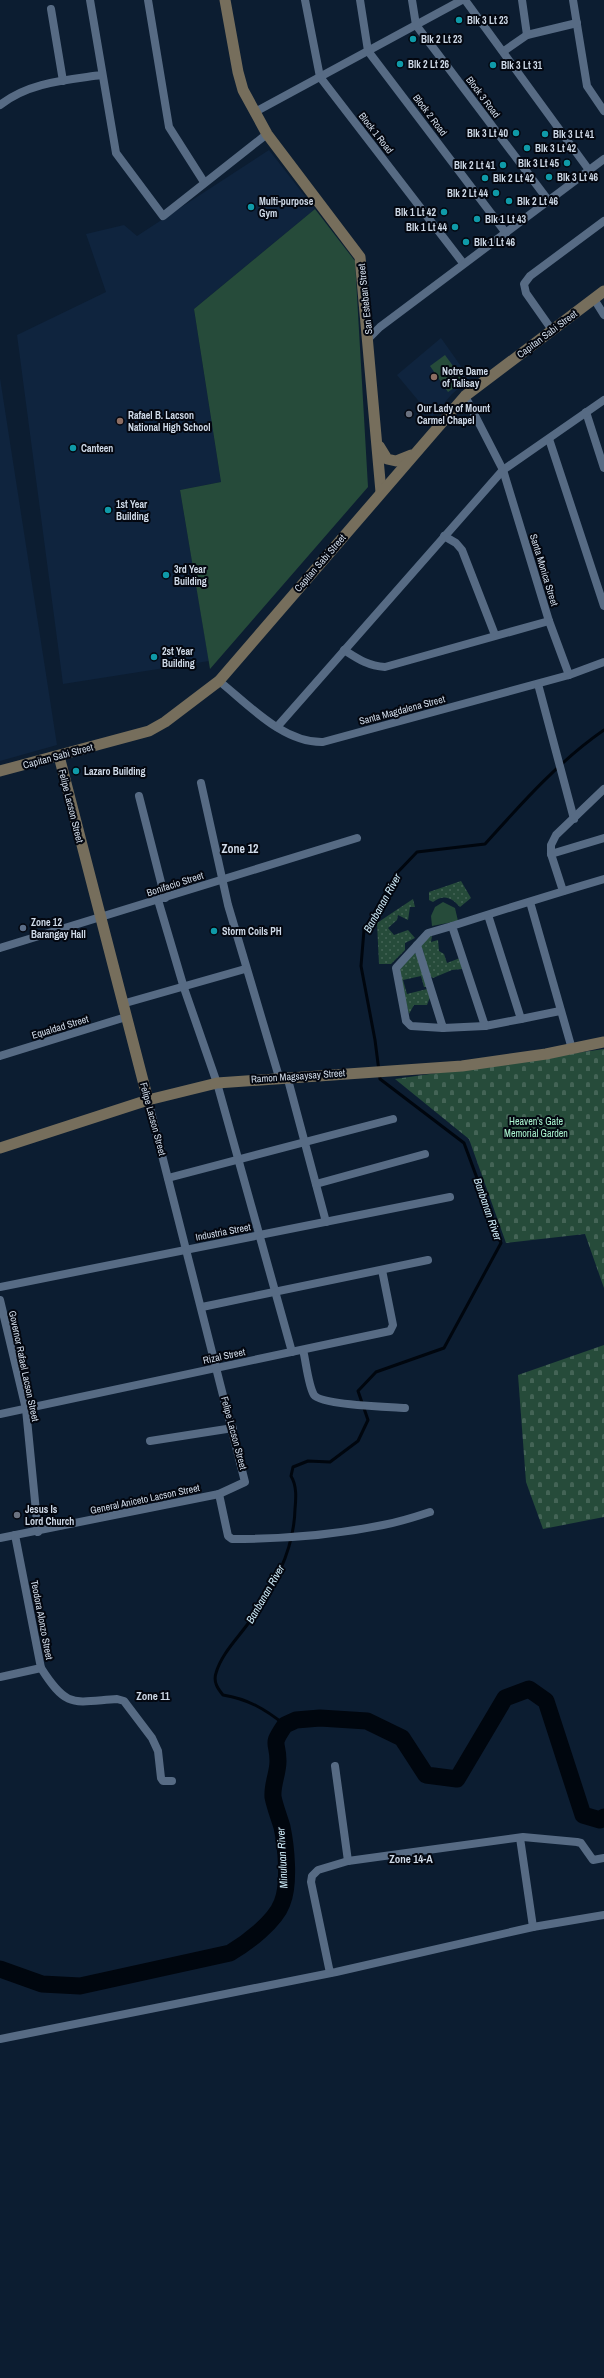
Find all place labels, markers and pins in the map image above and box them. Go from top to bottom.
place label: Blk 3 Lt 23 [467,14,508,27]
marker: Blk 3 Lt 23 [454,15,464,25]
place label: Blk 2 Lt 23 [421,33,462,46]
marker: Blk 2 Lt 23 [408,34,418,44]
place label: Blk 2 Lt 26 [408,58,449,71]
marker: Blk 2 Lt 26 [395,59,405,69]
place label: Blk 3 Lt 31 [501,59,542,72]
marker: Blk 3 Lt 31 [488,60,498,70]
place label: Blk 3 Lt 40 [467,127,508,140]
marker: Blk 3 Lt 40 [511,128,521,138]
place label: Blk 3 Lt 41 [553,128,594,141]
marker: Blk 3 Lt 41 [540,129,550,139]
place label: Blk 3 Lt 42 [535,142,576,155]
marker: Blk 3 Lt 42 [522,143,532,153]
place label: Blk 3 Lt 45 [518,157,559,170]
marker: Blk 3 Lt 45 [562,158,572,168]
place label: Blk 2 Lt 41 [454,159,495,172]
marker: Blk 2 Lt 41 [498,160,508,170]
place label: Blk 3 Lt 46 [557,171,598,184]
place label: Blk 2 Lt 42 [493,172,534,185]
marker: Blk 3 Lt 46 [544,172,554,182]
marker: Blk 2 Lt 42 [480,173,490,183]
place label: Blk 2 Lt 44 [447,187,488,200]
marker: Blk 2 Lt 44 [491,188,501,198]
place label: Multi-purpose Gym [259,195,314,220]
place label: Blk 2 Lt 46 [517,195,558,208]
marker: Blk 2 Lt 46 [504,196,514,206]
marker: Multi-purpose Gym [246,202,256,212]
place label: Blk 1 Lt 42 [395,206,436,219]
marker: Blk 1 Lt 42 [439,207,449,217]
place label: Blk 1 Lt 43 [485,213,526,226]
marker: Blk 1 Lt 43 [472,214,482,224]
place label: Blk 1 Lt 44 [406,221,447,234]
marker: Blk 1 Lt 44 [450,222,460,232]
place label: Blk 1 Lt 46 [474,236,515,249]
marker: Blk 1 Lt 46 [461,237,471,247]
place label: Notre Dame of Talisay [442,365,488,390]
marker: Notre Dame of Talisay [429,372,439,382]
place label: Our Lady of Mount Carmel Chapel [417,402,490,427]
place label: Rafael B. Lacson National High School [128,409,210,434]
marker: Our Lady of Mount Carmel Chapel [404,409,414,419]
marker: Rafael B. Lacson National High School [115,416,125,426]
place label: Canteen [81,442,113,455]
marker: Canteen [68,443,78,453]
place label: 1st Year Building [116,498,149,523]
marker: 1st Year Building [103,505,113,515]
place label: 3rd Year Building [174,563,207,588]
marker: 3rd Year Building [161,570,171,580]
place label: 2st Year Building [162,645,195,670]
marker: 2st Year Building [149,652,159,662]
place label: Lazaro Building [84,765,146,778]
marker: Lazaro Building [71,766,81,776]
place label: Zone 12 Barangay Hall [31,916,86,941]
marker: Zone 12 Barangay Hall [18,923,28,933]
place label: Storm Coils PH [222,925,282,938]
marker: Storm Coils PH [209,926,219,936]
place label: Jesus Is Lord Church [25,1503,74,1528]
marker: Jesus Is Lord Church [12,1510,22,1520]

